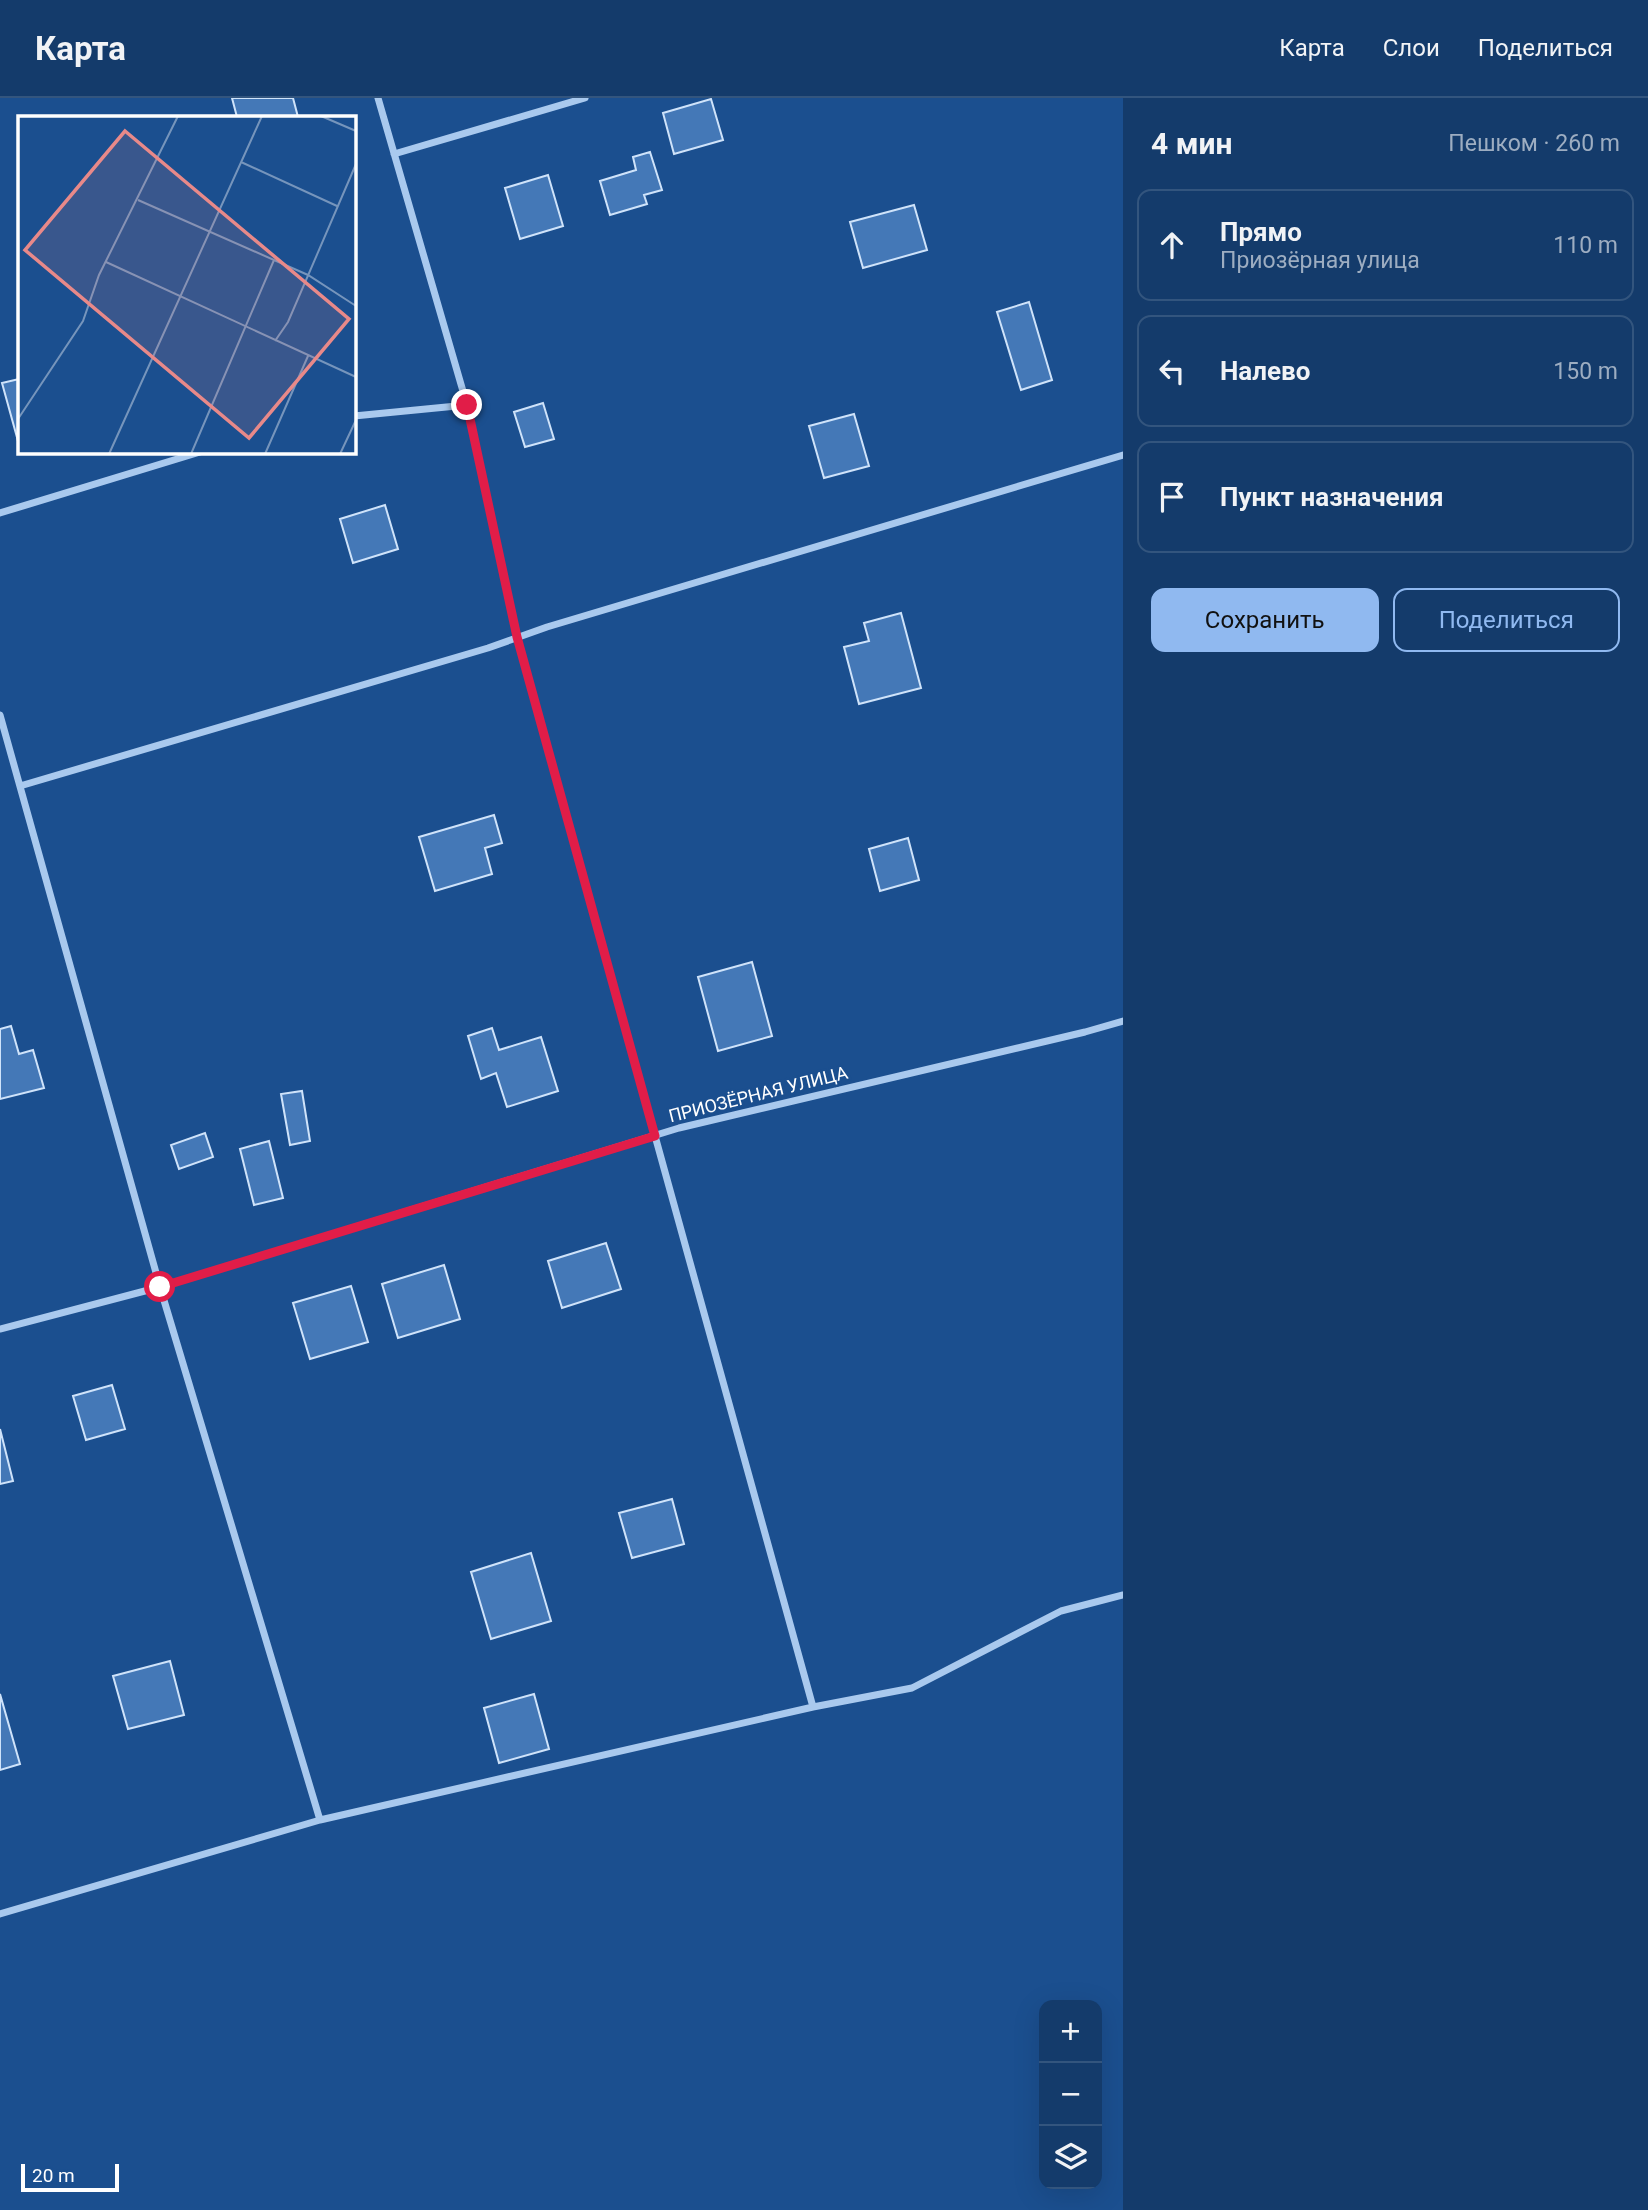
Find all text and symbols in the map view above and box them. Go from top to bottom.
text: Карта [35,29,126,68]
text: Карта [1279,34,1345,62]
text: Слои [1383,34,1440,62]
text: Поделиться [1478,34,1613,62]
inset map [18,116,355,453]
text: 4 мин [1151,126,1232,161]
text: Пешком · 260 m [1448,130,1620,157]
text: Прямо [1220,217,1302,247]
icon: ahead [1153,226,1191,264]
text: 110 m [1553,232,1618,259]
text: Приозёрная улица [1220,247,1420,274]
icon: left [1153,352,1191,390]
text: Налево [1220,356,1310,386]
text: 150 m [1553,358,1618,385]
route end [451,389,482,420]
icon: arrive [1153,478,1191,516]
text: Пункт назначения [1220,482,1444,512]
button: Сохранить [1151,588,1379,652]
button: Поделиться [1393,588,1620,652]
street label: ПРИОЗЁРНАЯ УЛИЦА [666,1062,850,1126]
route start [144,1271,175,1302]
map controls [1039,2000,1102,2189]
button: + [1039,2000,1102,2063]
button: − [1039,2063,1102,2126]
button: layers [1039,2126,1102,2189]
scale bar [21,2161,119,2193]
text: 20 m [32,2164,75,2187]

